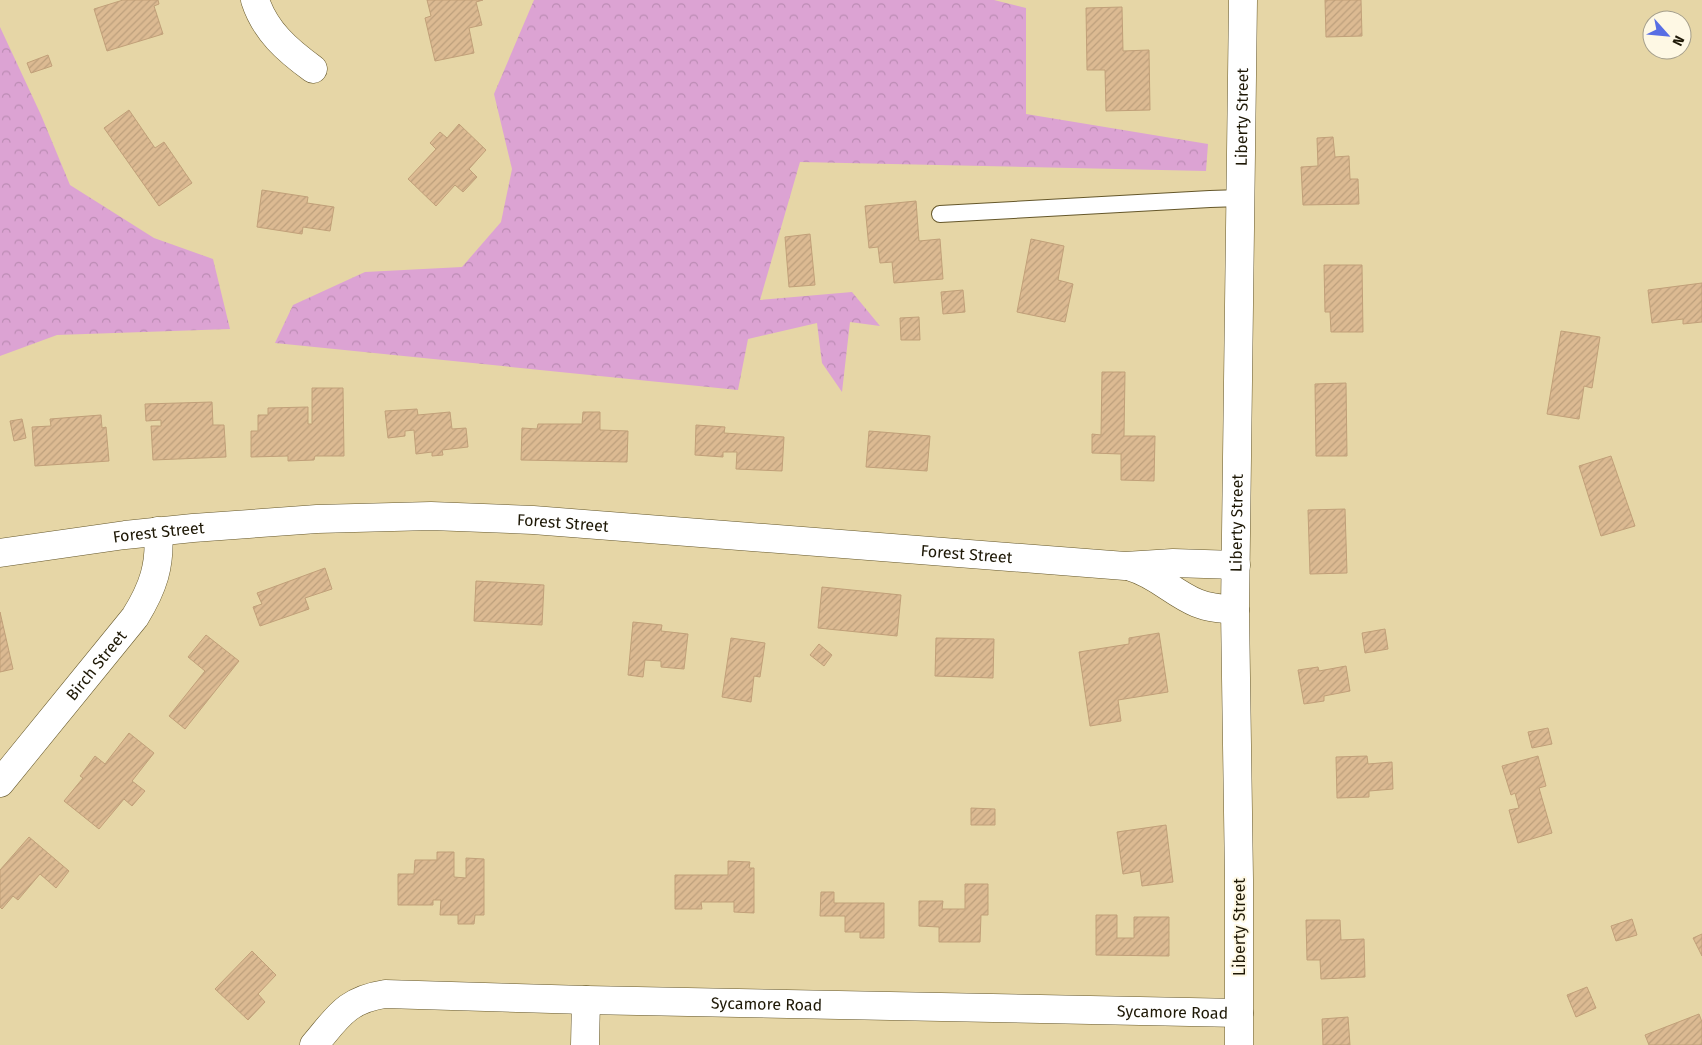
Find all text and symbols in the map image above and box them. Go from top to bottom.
north arrow [1642,10,1692,60]
text: N [1668,33,1688,49]
street label: Liberty Street [1231,68,1252,166]
street label: Liberty Street [1226,474,1246,572]
street label: Forest Street [517,510,610,535]
street label: Forest Street [111,518,205,546]
street label: Forest Street [920,541,1013,567]
street label: Birch Street [62,626,130,704]
street label: Liberty Street [1230,878,1249,976]
street label: Sycamore Road [711,993,822,1014]
street label: Sycamore Road [1117,1001,1228,1022]

